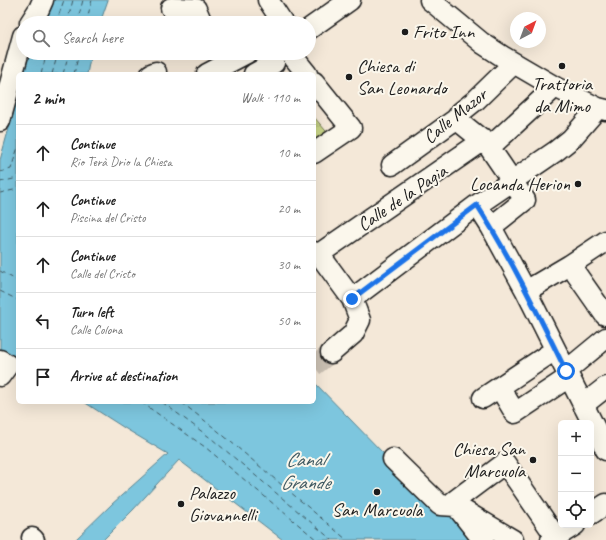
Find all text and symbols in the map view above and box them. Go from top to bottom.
north arrow [510,12,546,48]
search box [16,16,316,60]
place label: Frito Inn [413,20,475,44]
icon: search [30,27,52,49]
marker: Frito Inn [400,27,410,37]
text: Search here [62,29,123,48]
place label: Chiesa di San Leonardo [357,54,449,100]
marker: Trattoria da Mimo [557,61,567,71]
marker: Chiesa di San Leonardo [344,72,354,82]
place label: Trattoria da Mimo [532,72,594,118]
street label: Calle Mazor [418,82,494,149]
text: 2 min [32,88,65,109]
text: Walk · 110 m [241,90,300,106]
text: Continue [70,135,115,154]
icon: ahead [32,142,54,164]
text: 10 m [278,145,300,161]
text: Rio Terà Drio la Chiesa [70,154,172,170]
street label: Calle de la Pagia [353,158,453,237]
place label: Locanda Herion [470,172,570,196]
marker: Locanda Herion [573,179,583,189]
text: Continue [70,191,115,210]
icon: ahead [32,198,54,220]
text: 20 m [278,201,300,217]
text: Piscina del Cristo [70,210,146,226]
text: Continue [70,247,115,266]
icon: ahead [32,254,54,276]
text: 30 m [278,257,300,273]
text: Calle del Cristo [70,266,135,282]
route end [343,290,361,308]
text: Turn left [70,303,113,322]
icon: left [32,310,54,332]
text: 50 m [278,313,300,329]
text: Calle Colona [70,322,122,338]
route start [557,362,575,380]
icon: arrive [32,366,54,388]
text: Arrive at destination [70,367,177,386]
map controls [558,420,594,528]
button: + [558,420,594,456]
place label: Chiesa San Marcuola [453,437,527,483]
water label: Canal Grande [281,447,333,495]
marker: Chiesa San Marcuola [528,455,538,465]
button: − [558,456,594,492]
place label: Palazzo Giovannelli [189,481,259,527]
marker: San Marcuola [372,487,382,497]
button: locate [558,492,594,528]
place label: San Marcuola [332,498,424,522]
marker: Palazzo Giovannelli [176,499,186,509]

